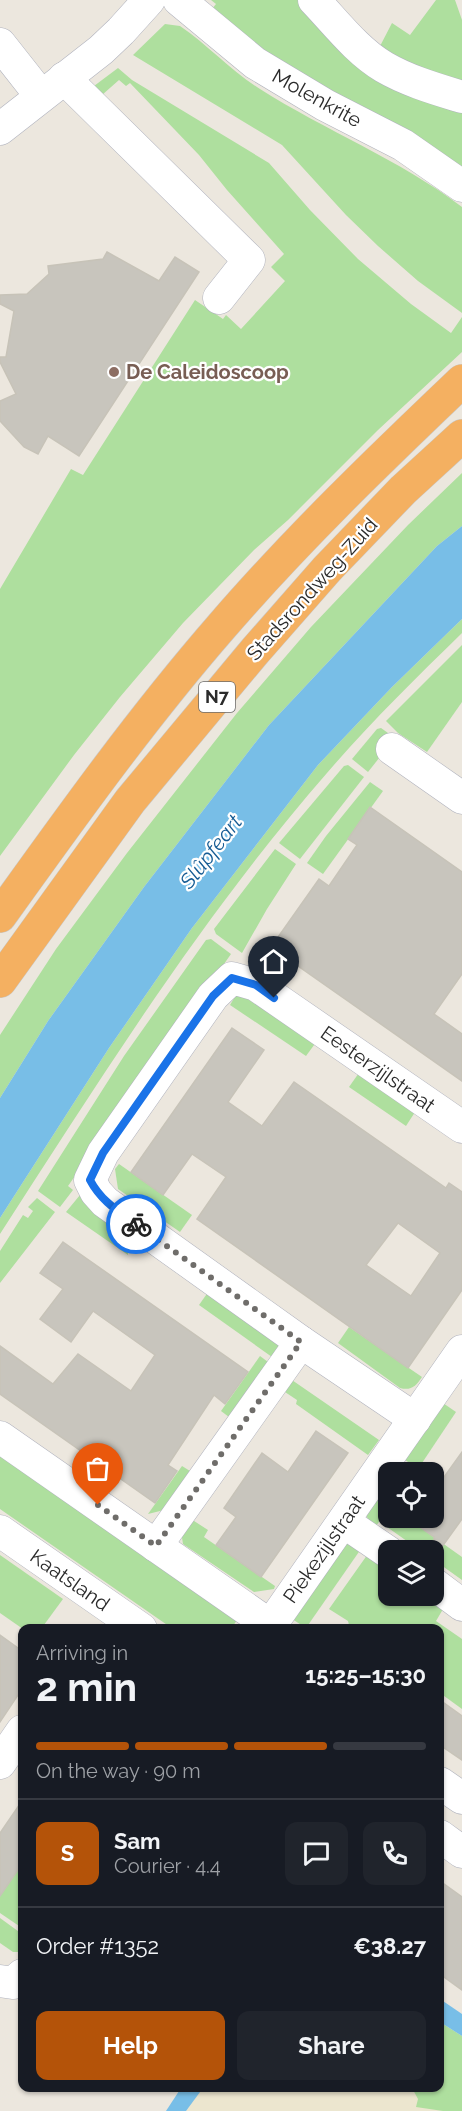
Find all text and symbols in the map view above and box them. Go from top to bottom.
street label: Molenkrite [268,64,366,132]
place label: De Caleidoscoop [126,360,289,384]
marker: De Caleidoscoop [107,365,121,379]
street label: Stadsrondweg-Zuid [242,513,382,665]
road number: N7 [199,682,235,712]
water label: Slûpfeart [174,810,247,894]
pin [248,936,299,998]
icon: home [257,945,290,978]
street label: Eesterzijlstraat [316,1021,440,1118]
courier [106,1194,166,1254]
icon: bike [120,1208,153,1241]
pin [72,1443,123,1505]
icon: bag [81,1452,114,1485]
map controls [378,1462,444,1606]
button: locate [378,1462,444,1528]
street label: Piekezijlstraat [278,1490,370,1608]
button: layers [378,1540,444,1606]
street label: Kaatsland [26,1544,114,1616]
text: Arriving in [36,1641,128,1665]
text: 15:25–15:30 [305,1662,426,1688]
text: 2 min [36,1664,137,1710]
text: On the way · 90 m [36,1759,201,1783]
button: chat [285,1822,348,1885]
button: phone [363,1822,426,1885]
text: Sam [114,1828,161,1854]
text: S [61,1840,74,1866]
text: Courier · 4.4 [114,1854,221,1878]
text: Order #1352 [36,1933,159,1959]
text: €38.27 [353,1933,426,1959]
button: Help [36,2011,225,2080]
button: Share [237,2011,426,2080]

